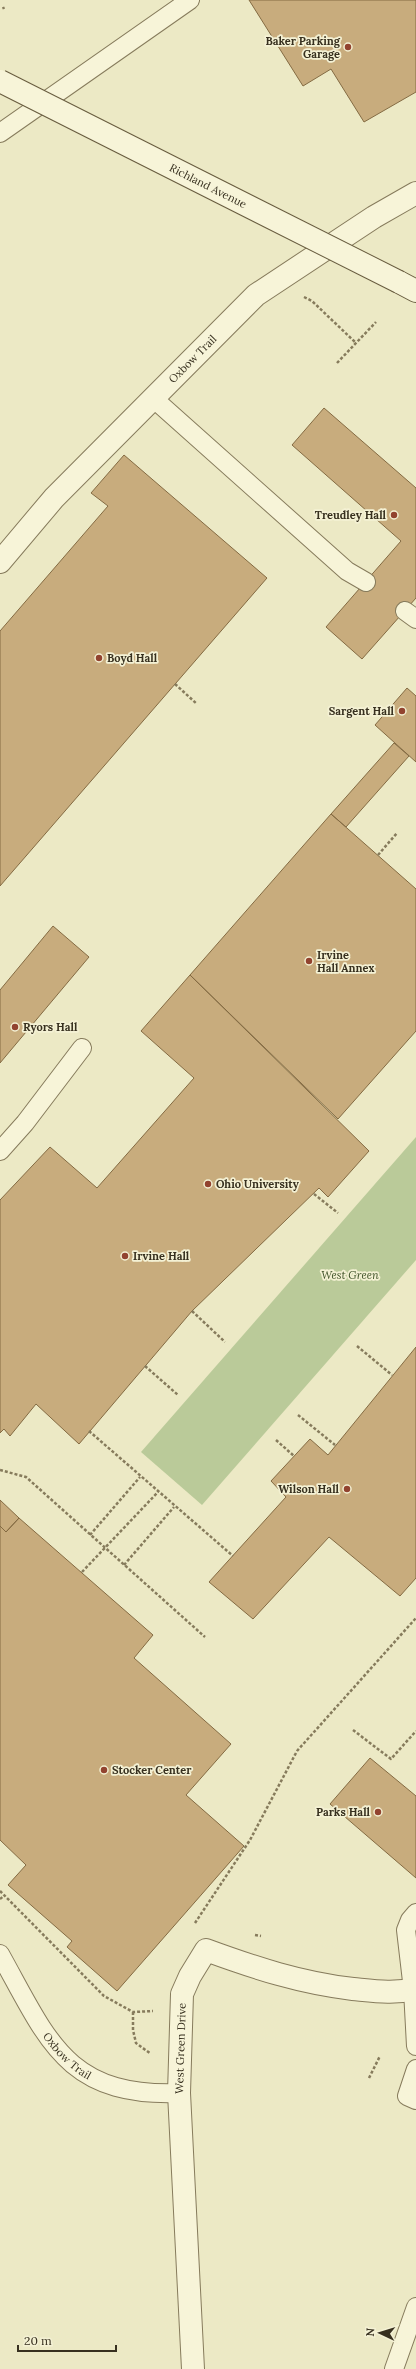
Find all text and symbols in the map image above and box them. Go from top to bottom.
place label: Baker Parking Garage [265,34,341,61]
marker: Baker Parking Garage [343,42,353,52]
street label: Richland Avenue [167,161,249,211]
street label: Oxbow Trail [165,332,219,386]
place label: Treudley Hall [315,508,387,522]
marker: Treudley Hall [389,510,399,520]
place label: Boyd Hall [107,651,158,665]
marker: Boyd Hall [94,653,104,663]
place label: Sargent Hall [329,704,395,718]
marker: Sargent Hall [397,706,407,716]
place label: Irvine Hall Annex [317,948,375,975]
marker: Irvine Hall Annex [304,956,314,966]
place label: Ryors Hall [23,1020,78,1034]
marker: Ryors Hall [10,1022,20,1032]
place label: Ohio University [216,1177,300,1191]
marker: Ohio University [203,1179,213,1189]
place label: Irvine Hall [133,1249,190,1263]
marker: Irvine Hall [120,1251,130,1261]
park label: West Green [321,1268,379,1282]
place label: Wilson Hall [278,1482,340,1496]
marker: Wilson Hall [342,1484,352,1494]
place label: Stocker Center [112,1763,192,1777]
marker: Stocker Center [99,1765,109,1775]
place label: Parks Hall [316,1805,371,1819]
marker: Parks Hall [373,1807,383,1817]
street label: West Green Drive [172,2003,189,2094]
street label: Oxbow Trail [40,2030,94,2082]
north arrow [360,2313,400,2353]
scale bar [18,2327,116,2353]
text: N [363,2327,377,2337]
text: 20 m [24,2333,52,2348]

